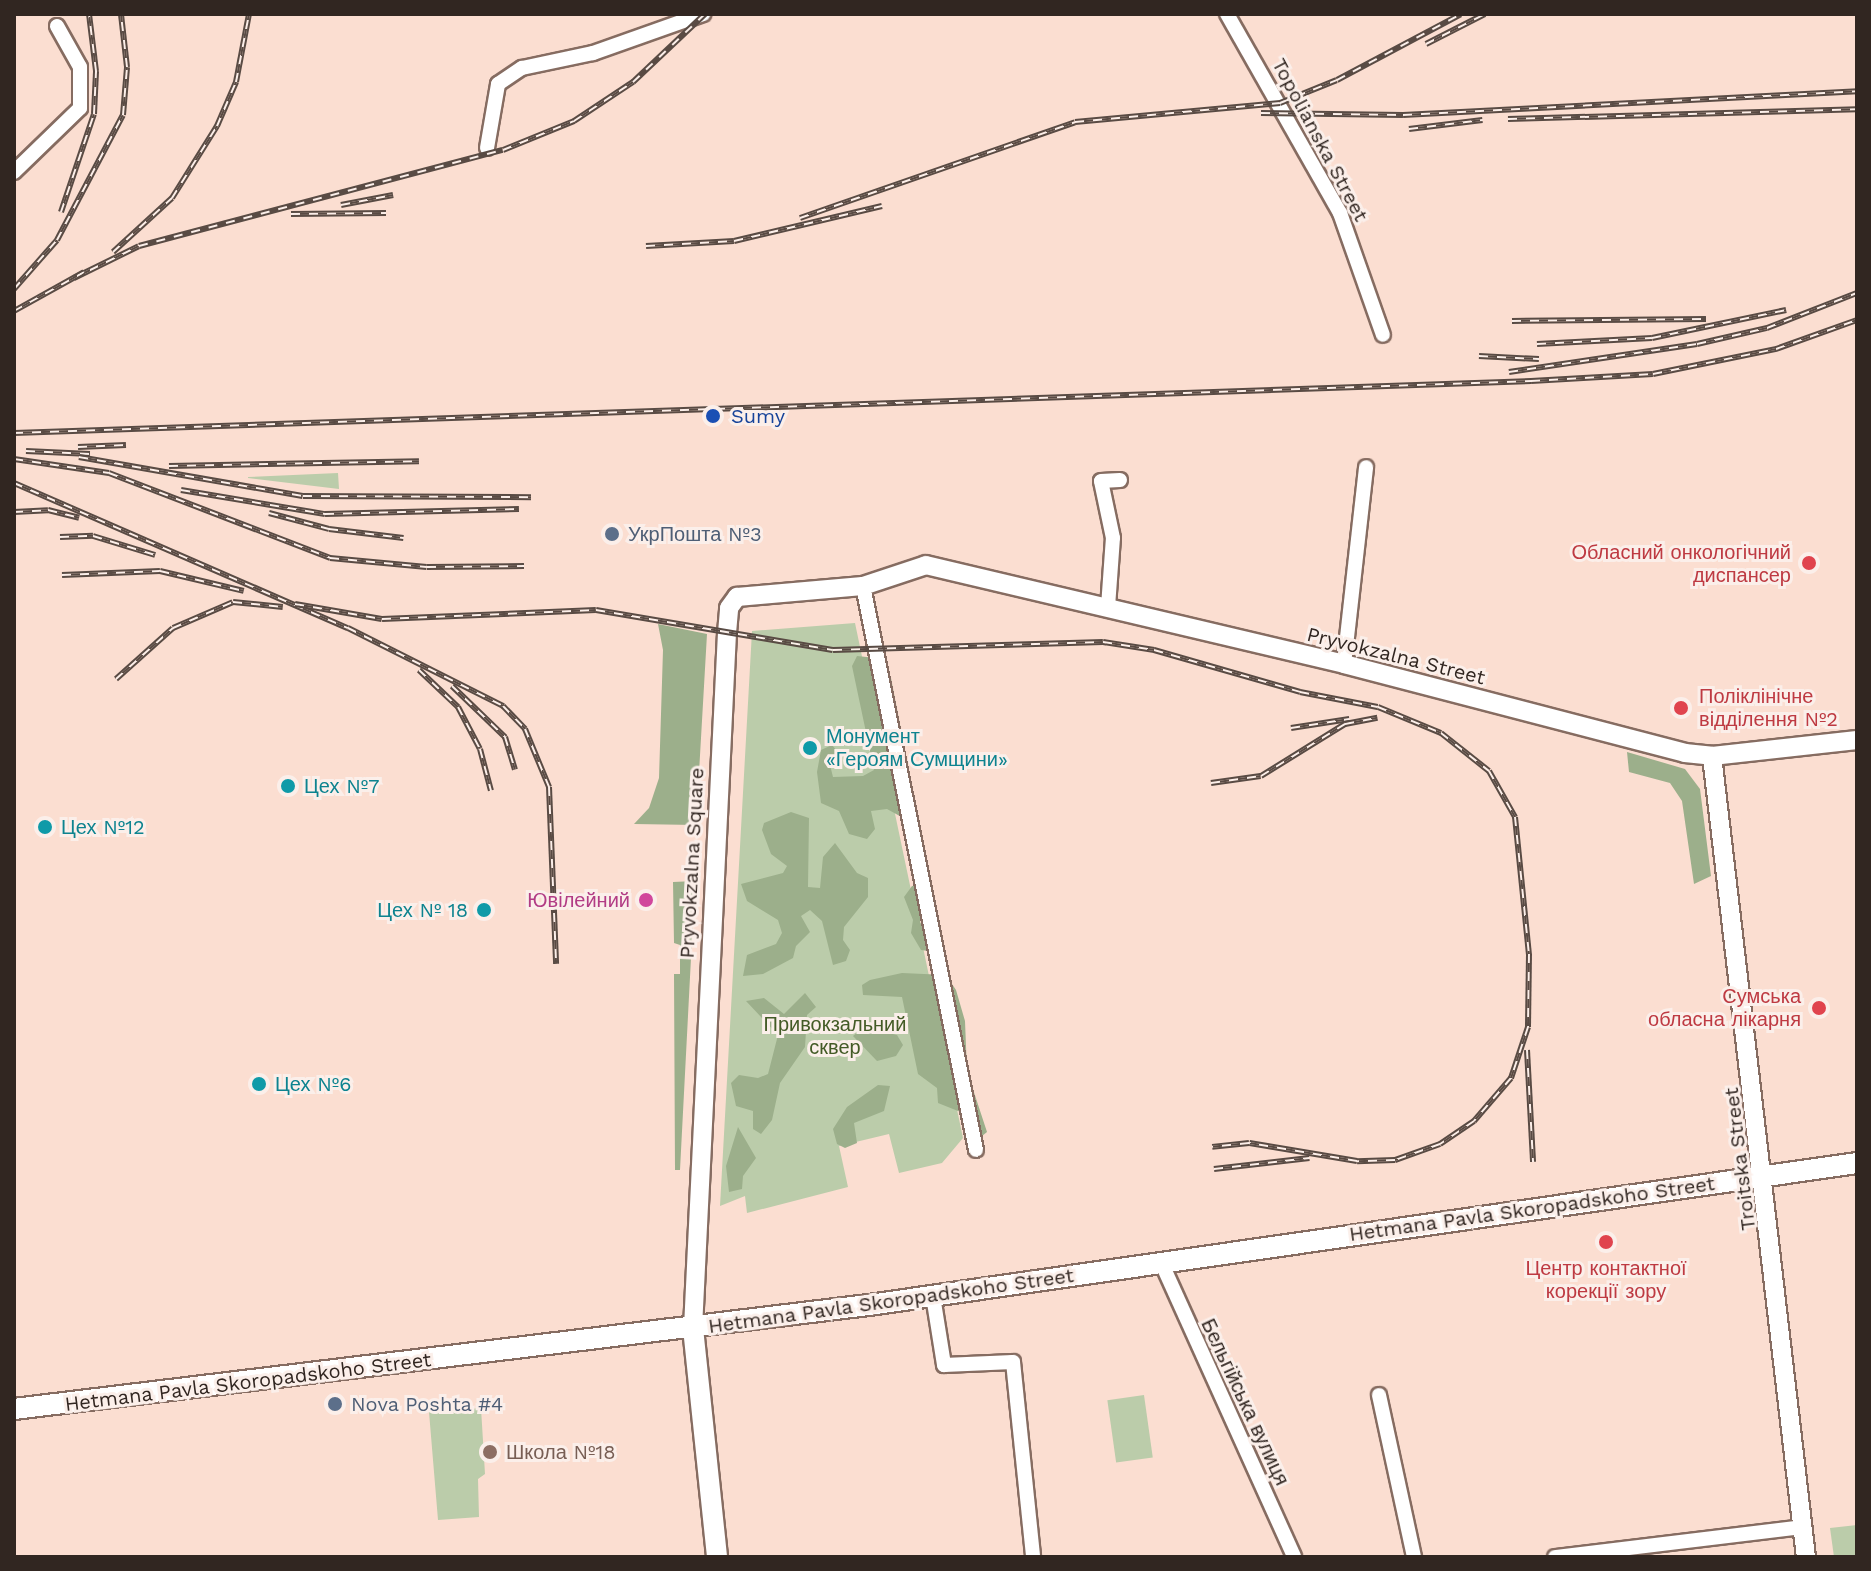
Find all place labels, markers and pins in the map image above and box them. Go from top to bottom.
place label: Sumy [731,404,785,428]
marker: Sumy [702,405,724,427]
place label: УкрПошта №3 [628,522,762,546]
marker: УкрПошта №3 [603,525,621,543]
place label: Обласний онкологічний диспансер [1571,540,1791,587]
marker: Обласний онкологічний диспансер [1798,552,1820,574]
place label: Поліклінічне відділення №2 [1699,684,1838,731]
marker: Поліклінічне відділення №2 [1670,697,1692,719]
place label: Монумент «Героям Сумщини» [826,724,1008,771]
marker: Монумент «Героям Сумщини» [801,739,819,757]
place label: Цех №7 [304,774,379,798]
marker: Цех №7 [279,777,297,795]
place label: Цех №12 [61,815,145,839]
marker: Цех №12 [36,818,54,836]
place label: Ювілейний [527,888,630,912]
marker: Ювілейний [637,891,655,909]
place label: Цех № 18 [377,898,468,922]
marker: Цех № 18 [475,901,493,919]
place label: Сумська обласна лікарня [1648,984,1801,1031]
marker: Сумська обласна лікарня [1808,997,1830,1019]
place label: Цех №6 [275,1072,351,1096]
marker: Цех №6 [250,1075,268,1093]
marker: Центр контактної корекції зору [1595,1231,1617,1253]
place label: Центр контактної корекції зору [1525,1256,1687,1303]
place label: Nova Poshta #4 [351,1392,504,1416]
marker: Nova Poshta #4 [326,1395,344,1413]
place label: Школа №18 [506,1440,616,1464]
marker: Школа №18 [481,1443,499,1461]

